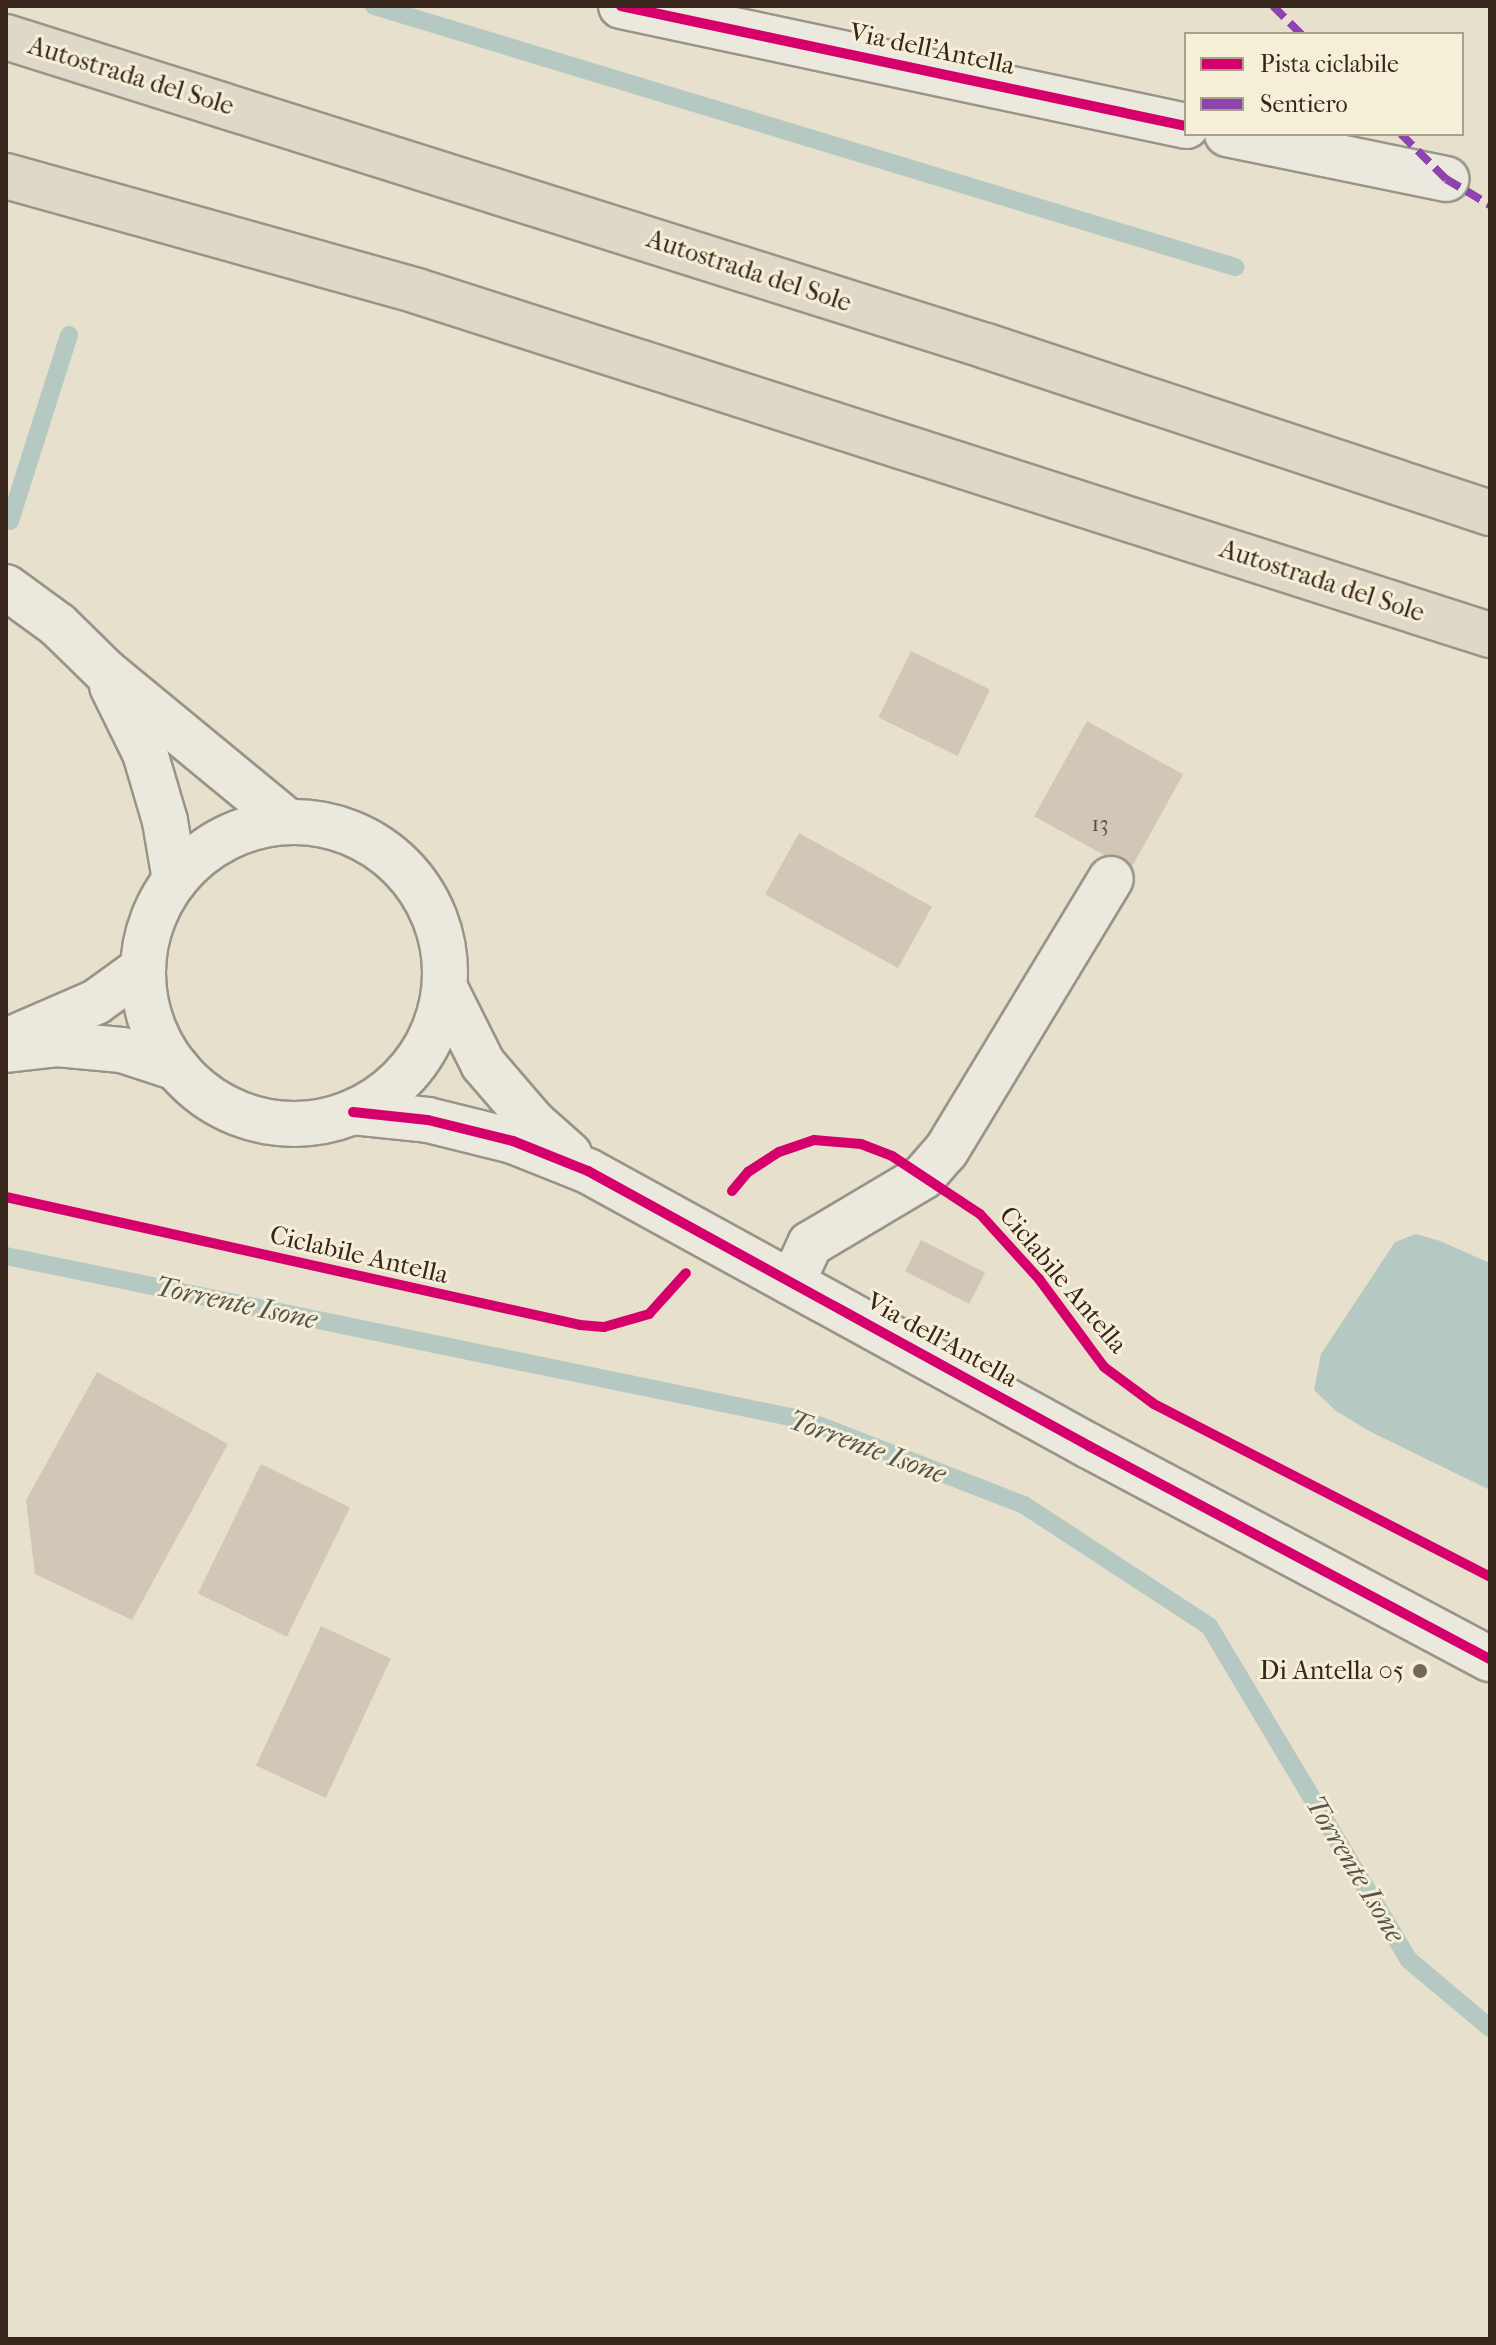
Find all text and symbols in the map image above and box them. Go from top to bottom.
street label: Via dell'Antella [847,16,1017,82]
street label: Autostrada del Sole [24,30,238,122]
legend [1184,32,1464,136]
text: Pista ciclabile [1260,50,1399,78]
text: Sentiero [1260,90,1348,118]
street label: Autostrada del Sole [643,223,855,319]
street label: Autostrada del Sole [1216,533,1428,629]
house number: 13 [1092,812,1108,838]
street label: Ciclabile Antella [992,1200,1134,1360]
street label: Ciclabile Antella [267,1219,451,1291]
water label: Torrente Isone [152,1269,320,1337]
street label: Via dell'Antella [861,1286,1023,1394]
water label: Torrente Isone [784,1403,950,1491]
place label: Di Antella 05 [1260,1655,1404,1687]
marker: Di Antella 05 [1411,1662,1429,1680]
water label: Torrente Isone [1298,1790,1412,1948]

